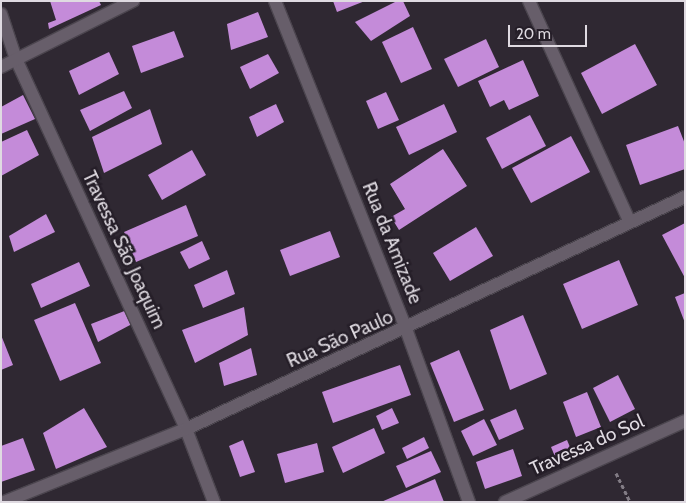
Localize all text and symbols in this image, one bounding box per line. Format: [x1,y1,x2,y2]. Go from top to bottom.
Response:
scale bar [511,15,590,47]
text: 20 m [516,25,551,43]
street label: Travessa São Joaquim [77,167,171,333]
street label: Rua da Amizade [357,179,427,307]
street label: Rua São Paulo [283,305,397,373]
street label: Travessa do Sol [526,410,648,480]

